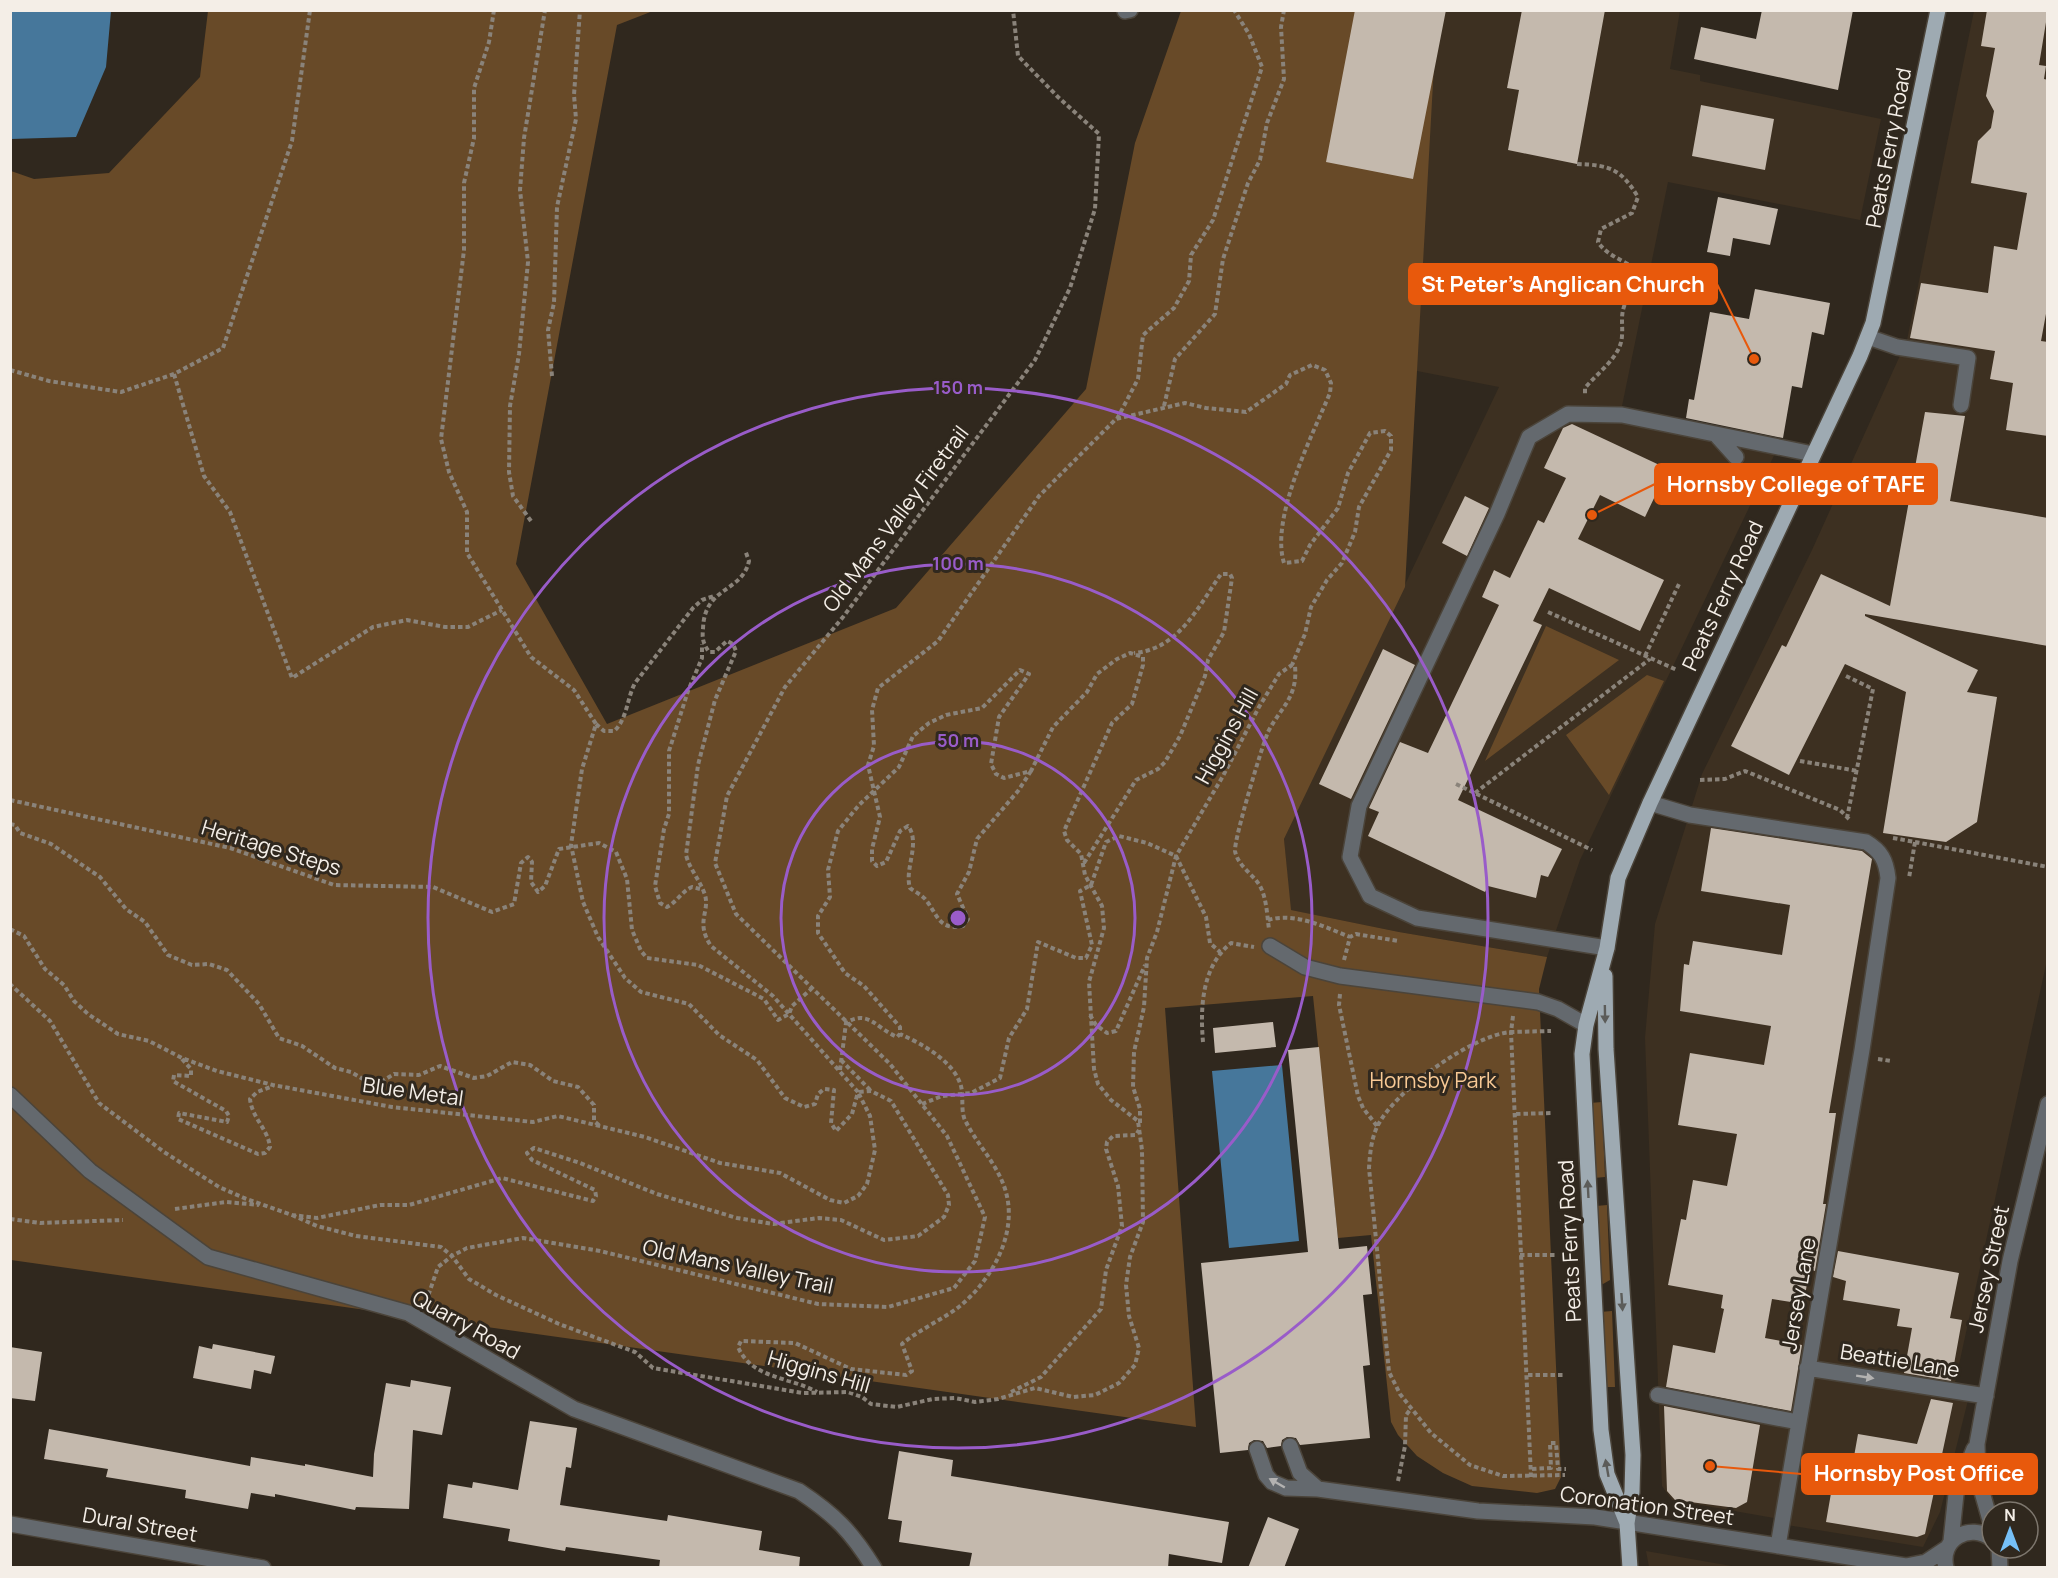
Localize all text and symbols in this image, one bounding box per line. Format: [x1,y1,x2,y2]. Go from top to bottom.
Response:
street label: Peats Ferry Road [1859,65,1917,230]
callout: St Peter's Anglican Church [1409,264,1717,304]
text: St Peter's Anglican Church [1421,269,1705,299]
text: 150 m [933,375,983,399]
street label: Old Mans Valley Firetrail [816,420,975,617]
callout: Hornsby College of TAFE [1655,464,1937,504]
text: Hornsby College of TAFE [1667,469,1925,499]
street label: Peats Ferry Road [1675,516,1769,675]
text: 100 m [932,551,984,575]
street label: Higgins Hill [1188,682,1264,789]
text: 50 m [937,728,979,752]
street label: Heritage Steps [198,813,344,882]
centre of rings [948,908,968,928]
one-way arrow [1600,1004,1610,1023]
park label: Hornsby Park [1370,1066,1497,1094]
street label: Blue Metal [361,1070,465,1112]
street label: Peats Ferry Road [1551,1159,1587,1323]
one-way arrow [1584,1180,1593,1199]
street label: Jersey Street [1961,1203,2015,1335]
street label: Old Mans Valley Trail [640,1232,836,1300]
street label: Jersey Lane [1774,1235,1822,1353]
street label: Quarry Road [407,1283,525,1365]
one-way arrow [1618,1292,1627,1311]
street label: Beattie Lane [1838,1337,1962,1383]
street label: Higgins Hill [765,1343,874,1399]
one-way arrow [1856,1373,1875,1382]
callout: Hornsby Post Office [1802,1454,2037,1494]
one-way arrow [1602,1458,1611,1477]
text: Hornsby Post Office [1814,1458,2024,1488]
one-way arrow [1268,1478,1285,1488]
street label: Coronation Street [1558,1479,1736,1531]
street label: Dural Street [81,1500,200,1548]
north arrow [1980,1500,2040,1560]
text: N [2004,1504,2016,1526]

